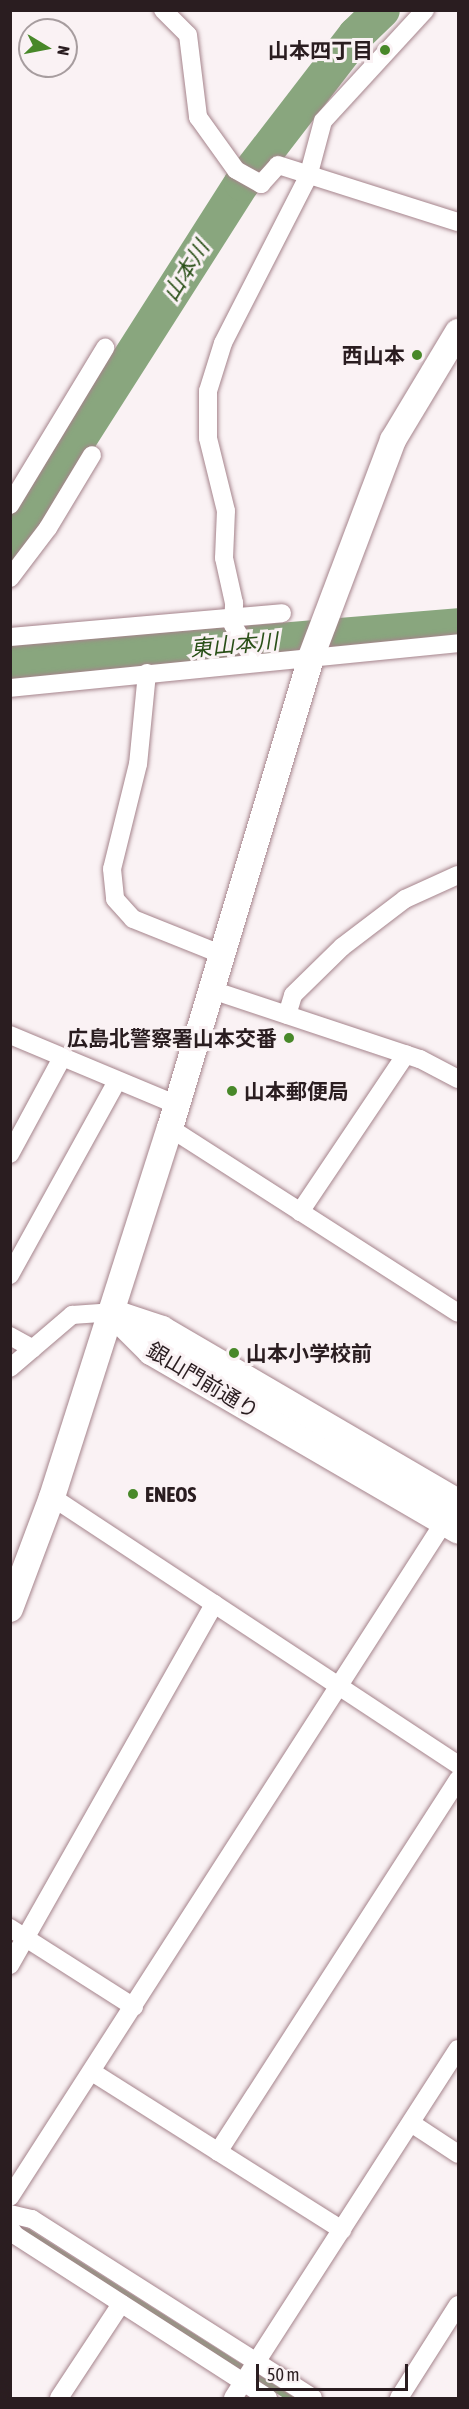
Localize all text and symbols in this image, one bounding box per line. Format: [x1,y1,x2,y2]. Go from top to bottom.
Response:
north arrow [18,18,78,78]
place label: 山本四丁目 [268,37,373,63]
marker: 山本四丁目 [378,43,392,57]
text: N [54,45,73,57]
water label: 山本川 [157,236,215,306]
place label: 西山本 [342,342,405,368]
marker: 西山本 [410,348,424,362]
water label: 東山本川 [189,628,279,662]
place label: 広島北警察署山本交番 [67,1025,277,1051]
marker: 広島北警察署山本交番 [282,1031,296,1045]
place label: 山本郵便局 [244,1078,349,1104]
marker: 山本郵便局 [225,1084,239,1098]
street label: 銀山門前通り [143,1337,263,1423]
place label: 山本小学校前 [246,1340,372,1366]
marker: 山本小学校前 [227,1346,241,1360]
place label: ENEOS [145,1481,196,1507]
marker: ENEOS [126,1487,140,1501]
scale bar [259,2352,410,2390]
text: 50 m [267,2364,299,2385]

